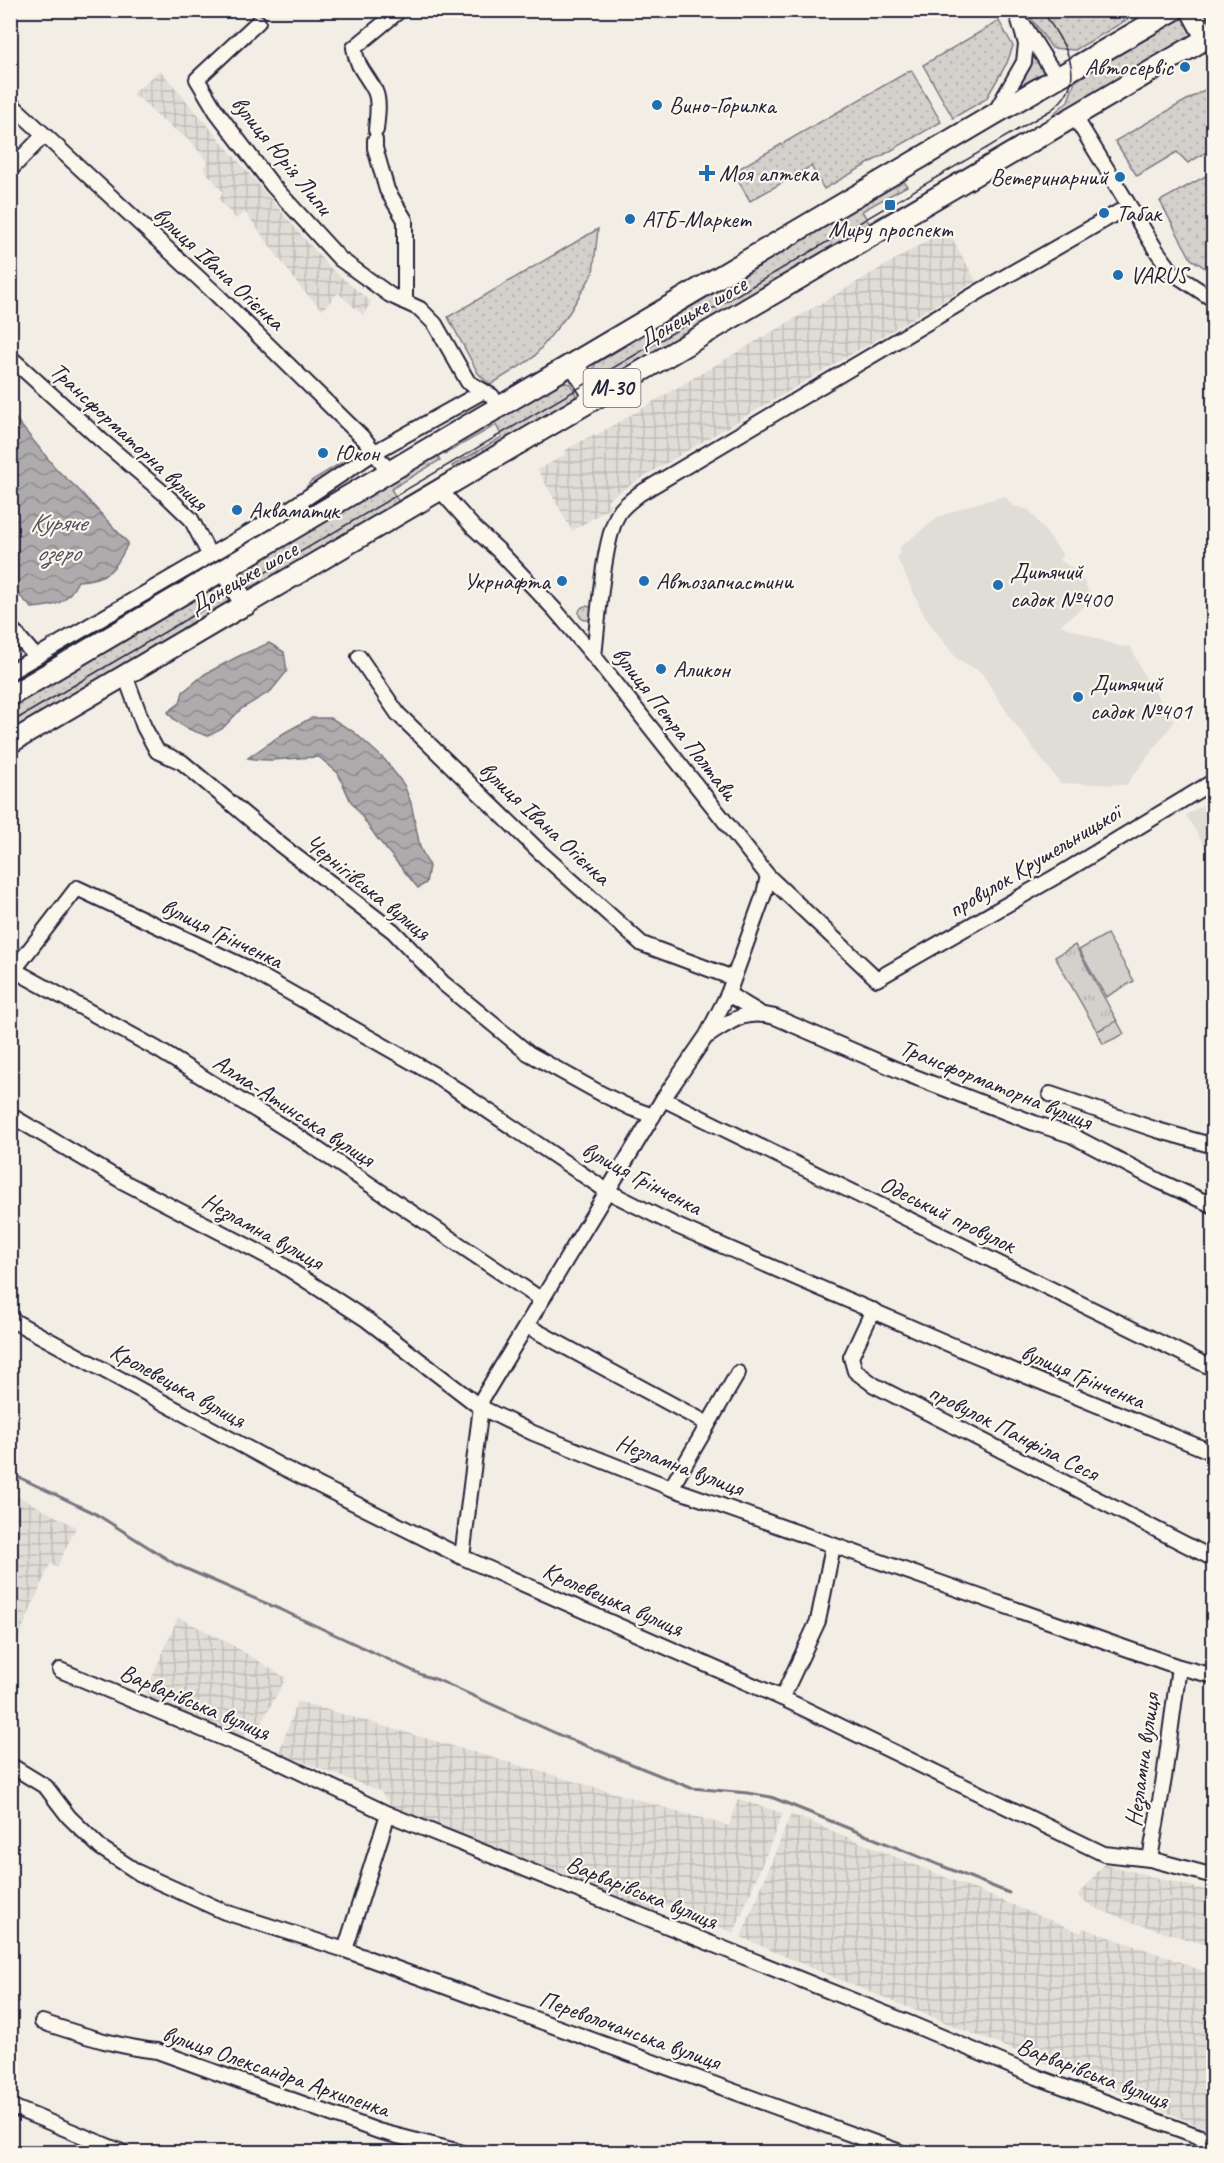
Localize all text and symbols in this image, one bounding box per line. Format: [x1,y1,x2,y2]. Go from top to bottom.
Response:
place label: Автосервіс [1085,52,1174,82]
marker: Автосервіс [1178,60,1192,74]
street label: вулиця Юрія Липи [225,89,341,223]
place label: Вино-Горилка [669,90,777,120]
marker: Вино-Горилка [650,98,664,112]
place label: Моя аптека [719,158,819,188]
place label: Ветеринарний [991,162,1110,192]
marker: Моя аптека [700,166,714,180]
marker: Ветеринарний [1113,170,1127,184]
marker: Миру проспект [883,198,897,212]
place label: Табак [1116,198,1163,228]
street label: вулиця Івана Огієнка [147,199,292,338]
place label: АТБ-Маркет [642,204,752,234]
marker: Табак [1097,206,1111,220]
marker: АТБ-Маркет [623,212,637,226]
place label: Миру проспект [828,214,954,244]
place label: VARUS [1130,260,1191,290]
street label: Донецьке шосе [632,268,754,355]
marker: VARUS [1111,268,1125,282]
street label: Трансформаторна вулиця [44,355,215,518]
road number: М-30 [584,369,640,407]
place label: Юкон [335,438,381,468]
marker: Юкон [316,446,330,460]
place label: Акваматик [249,495,341,525]
marker: Акваматик [230,503,244,517]
water label: Куряче озеро [30,506,90,569]
street label: Донецьке шосе [183,533,305,620]
place label: Дитячий садок №400 [1010,556,1114,614]
place label: Укрнафта [464,566,551,596]
place label: Автозапчастини [656,566,794,596]
marker: Укрнафта [555,574,569,588]
marker: Автозапчастини [637,574,651,588]
marker: Дитячий садок №400 [991,578,1005,592]
street label: вулиця Петра Полтави [606,640,745,807]
place label: Аликон [673,654,732,684]
marker: Аликон [654,662,668,676]
place label: Дитячий садок №401 [1090,668,1193,726]
marker: Дитячий садок №401 [1071,690,1085,704]
street label: вулиця Івана Огієнка [473,754,618,893]
street label: провулок Крушельницької [942,795,1130,924]
street label: Чернігівська вулиця [299,827,438,948]
street label: вулиця Грінченка [156,891,289,976]
street label: Трансформаторна вулиця [896,1032,1098,1137]
street label: Алма-Атинська вулиця [208,1047,381,1174]
street label: вулиця Грінченка [577,1134,708,1223]
street label: Одеський провулок [875,1168,1023,1261]
street label: Незламна вулиця [197,1185,330,1278]
street label: Кролевецька вулиця [105,1335,252,1435]
street label: вулиця Грінченка [1017,1337,1151,1416]
street label: провулок Панфіла Сеся [924,1376,1106,1489]
street label: Незламна вулиця [612,1427,750,1505]
street label: Кролевецька вулиця [538,1555,689,1644]
street label: Варварівська вулиця [115,1657,276,1748]
street label: Незламна вулиця [1118,1690,1167,1829]
street label: Варварівська вулиця [562,1848,723,1936]
street label: Переволочанська вулиця [535,1983,726,2077]
street label: вулиця Олександра Архипенка [159,2018,395,2125]
street label: Варварівська вулиця [1013,2030,1174,2116]

